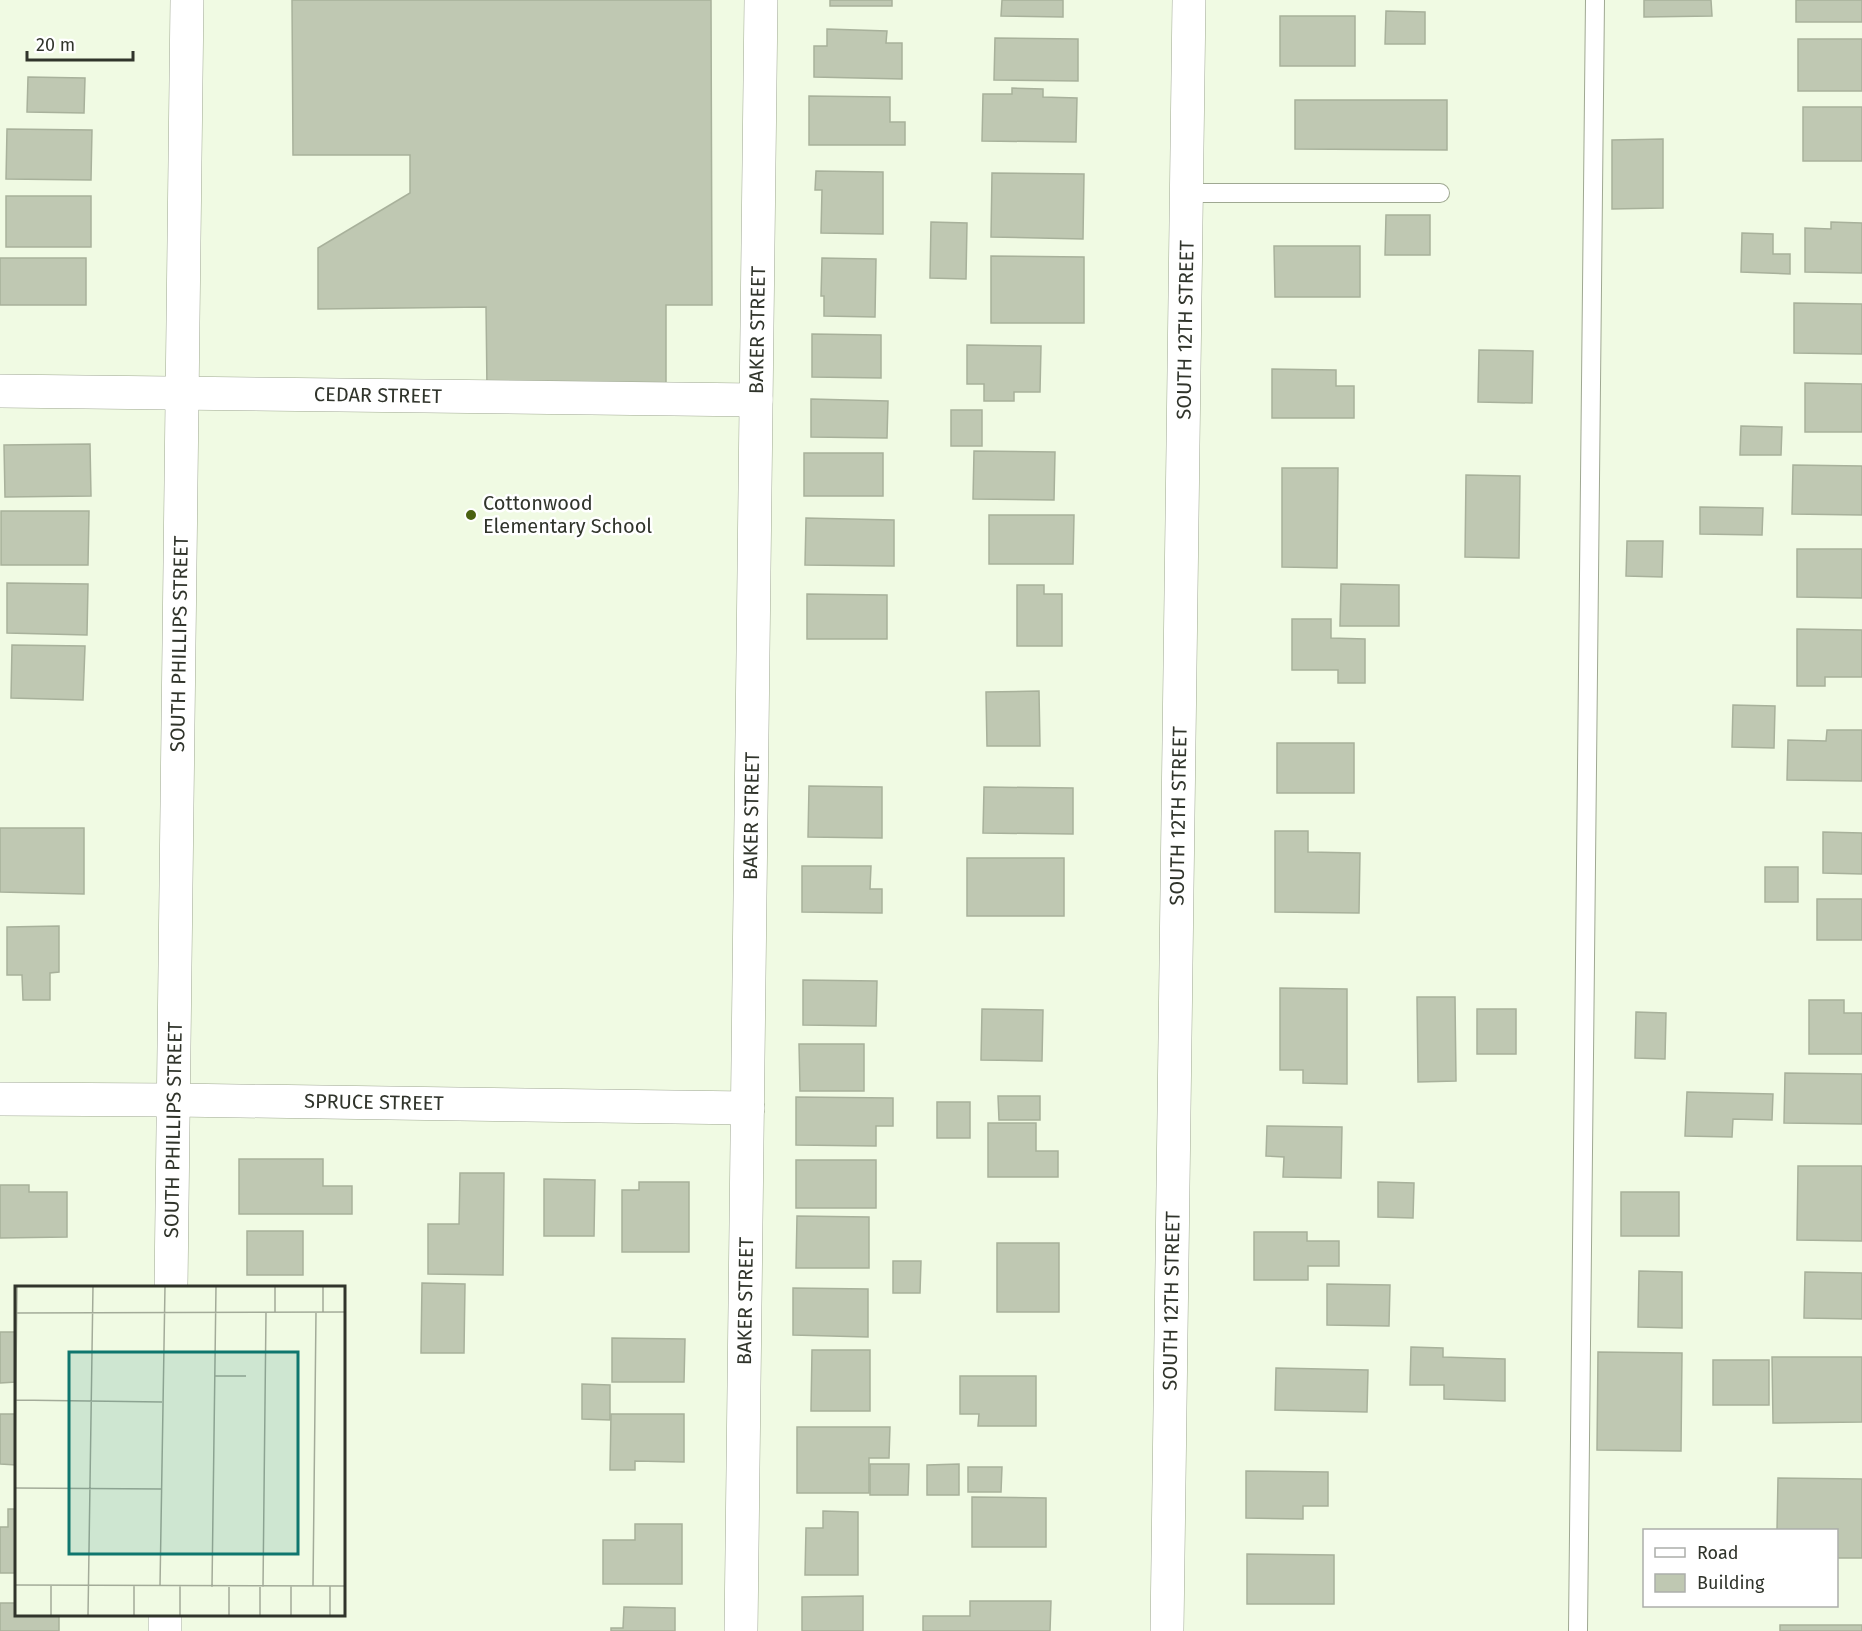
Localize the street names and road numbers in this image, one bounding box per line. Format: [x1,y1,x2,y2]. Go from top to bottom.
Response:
street label: SOUTH 12TH STREET [1171,240,1199,420]
street label: BAKER STREET [744,265,770,394]
street label: CEDAR STREET [314,382,443,408]
street label: SOUTH PHILLIPS STREET [165,535,193,752]
street label: SOUTH 12TH STREET [1164,726,1192,906]
street label: BAKER STREET [738,751,764,880]
street label: SOUTH PHILLIPS STREET [159,1021,187,1238]
street label: SPRUCE STREET [304,1089,445,1115]
street label: SOUTH 12TH STREET [1157,1211,1185,1391]
street label: BAKER STREET [732,1236,758,1365]

